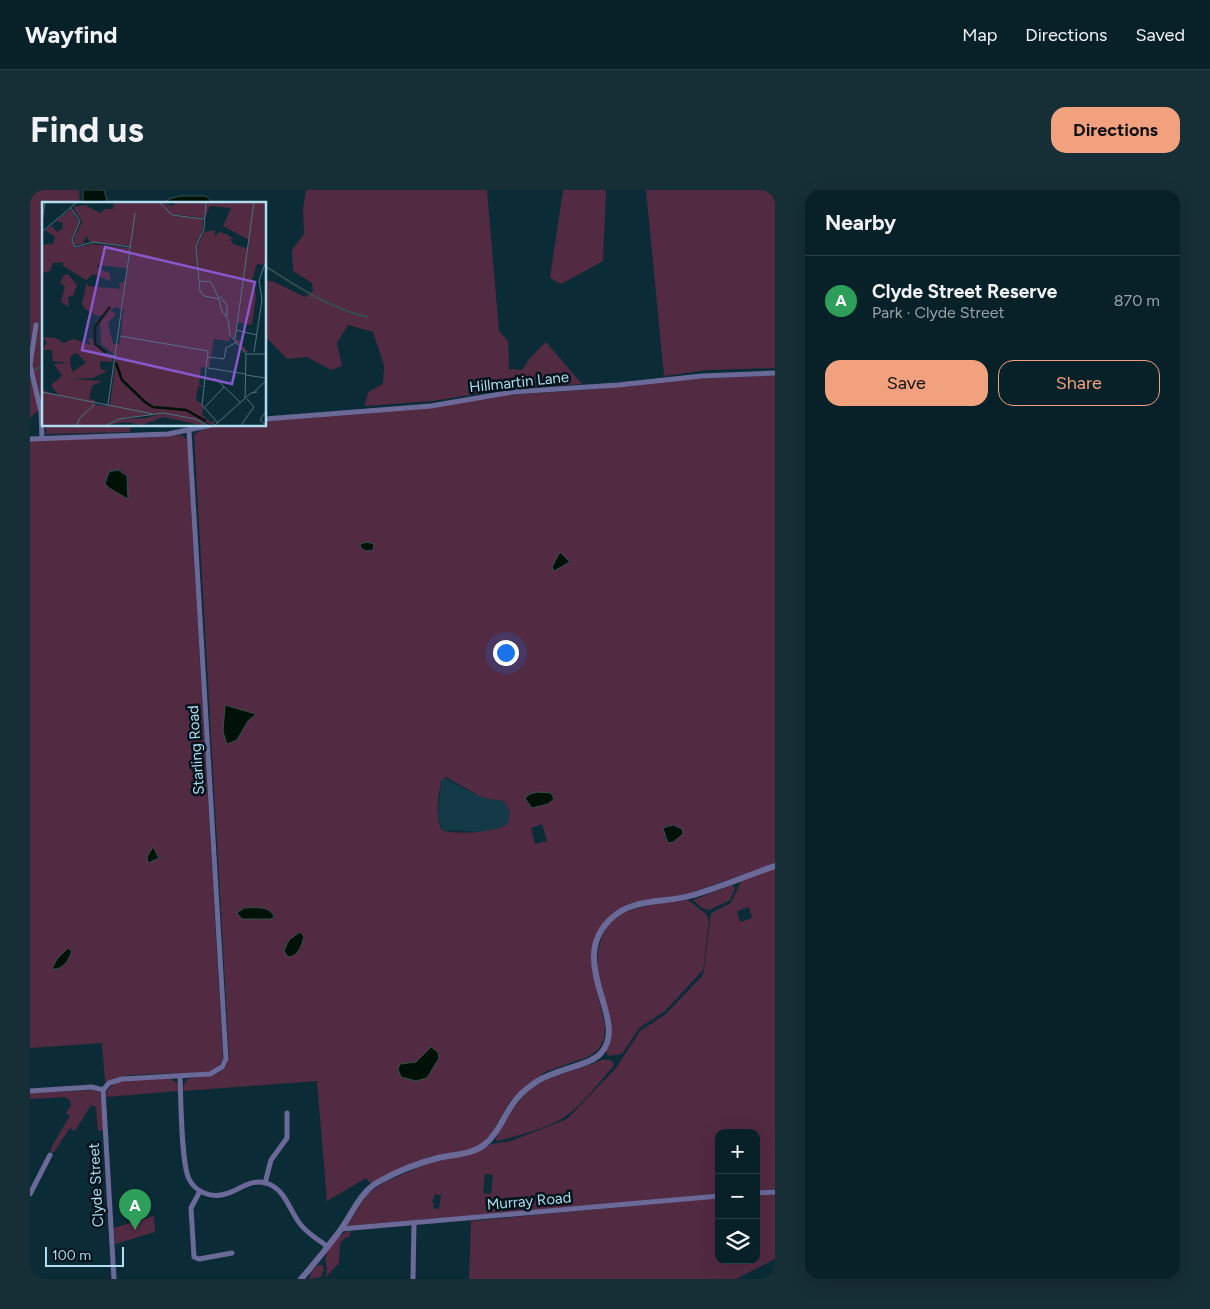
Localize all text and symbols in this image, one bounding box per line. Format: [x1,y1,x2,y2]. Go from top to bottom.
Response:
text: Wayfind [25,20,118,49]
text: Map [962,24,997,46]
text: Directions [1025,24,1107,46]
text: Saved [1135,24,1185,46]
button: Directions [1051,107,1180,153]
text: Find us [30,109,144,151]
inset map [42,202,266,426]
text: Nearby [825,210,896,235]
text: Clyde Street Reserve [872,280,1057,303]
text: A [835,291,847,310]
text: 870 m [1114,291,1160,310]
text: Park · Clyde Street [872,303,1005,322]
button: Save [825,360,988,406]
button: Share [998,360,1160,406]
street label: Hillmartin Lane [468,368,570,396]
your location [493,640,519,666]
street label: Starling Road [184,705,208,795]
map controls [715,1129,760,1264]
button: + [715,1129,760,1174]
street label: Clyde Street [85,1142,107,1228]
button: − [715,1174,760,1219]
street label: Murray Road [486,1188,572,1214]
pin: A [119,1189,151,1230]
button: layers [715,1219,760,1264]
scale bar [45,1244,124,1267]
text: 100 m [52,1247,91,1264]

